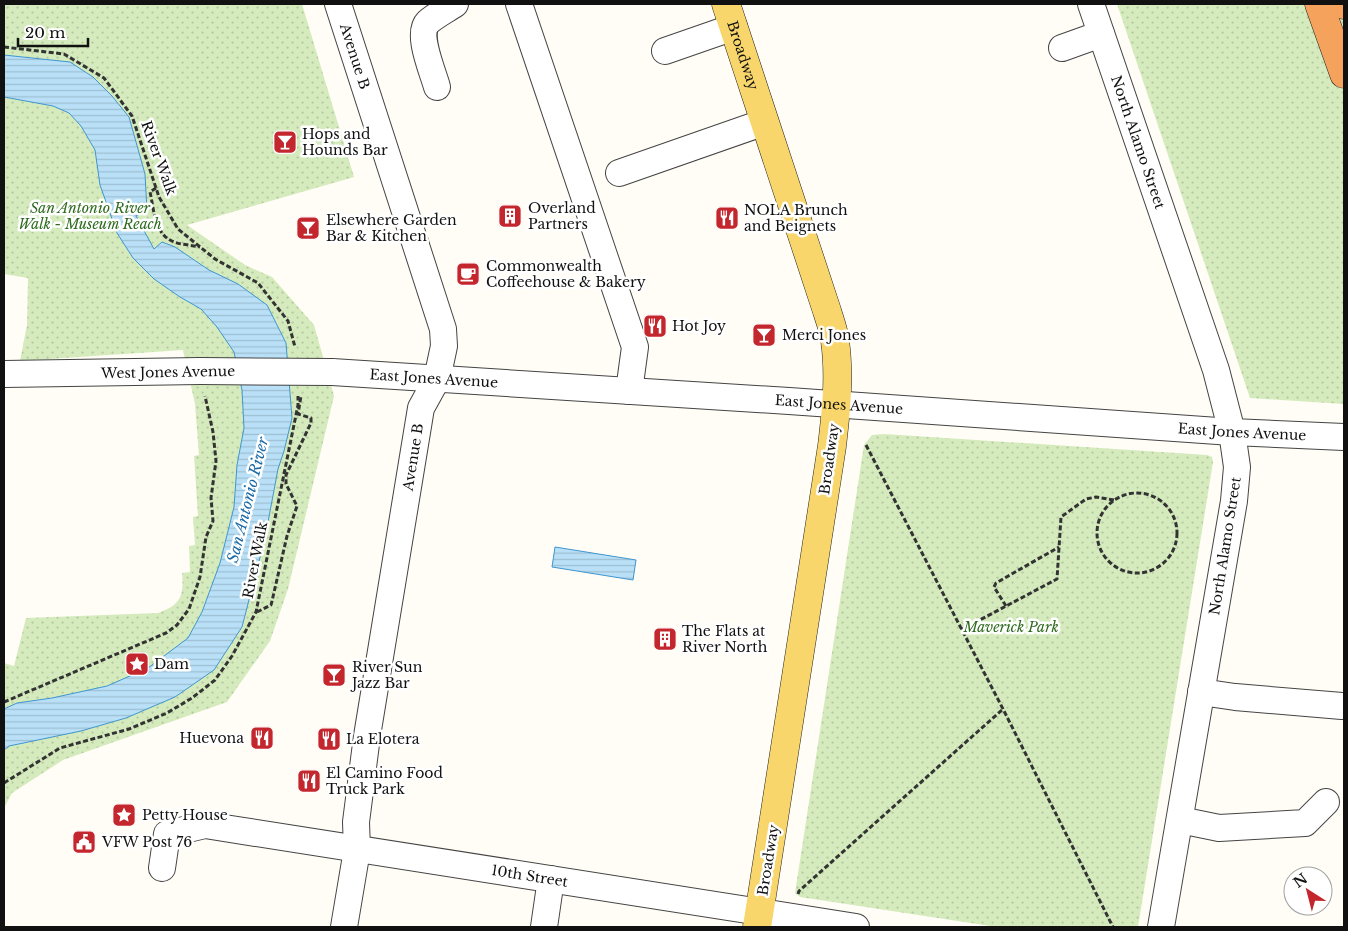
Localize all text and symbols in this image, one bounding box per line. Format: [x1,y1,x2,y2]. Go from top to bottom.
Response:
scale bar [18,15,88,47]
street label: Broadway [723,18,763,92]
street label: Avenue B [336,20,374,92]
text: 20 m [25,23,65,42]
street label: North Alamo Street [1107,73,1170,212]
street label: River Walk [137,118,181,198]
place label: Hops and Hounds Bar [302,125,388,159]
bar icon: Hops and Hounds Bar [272,129,298,155]
park label: San Antonio River Walk - Museum Reach [18,199,162,233]
place label: Overland Partners [528,199,596,233]
place label: NOLA Brunch and Beignets [744,201,848,235]
building icon: Overland Partners [497,203,523,229]
restaurant icon: NOLA Brunch and Beignets [714,205,740,231]
place label: Elsewhere Garden Bar & Kitchen [326,211,457,245]
bar icon: Elsewhere Garden Bar & Kitchen [295,215,321,241]
place label: Commonwealth Coffeehouse & Bakery [486,257,646,291]
cafe icon: Commonwealth Coffeehouse & Bakery [455,261,481,287]
restaurant icon: Hot Joy [642,313,668,339]
place label: Hot Joy [672,317,726,335]
bar icon: Merci Jones [751,322,777,348]
place label: Merci Jones [782,326,866,344]
street label: West Jones Avenue [100,362,235,382]
street label: East Jones Avenue [369,365,499,392]
street label: East Jones Avenue [774,391,904,418]
street label: East Jones Avenue [1177,419,1307,444]
street label: Avenue B [399,422,427,493]
street label: Broadway [815,422,843,496]
water label: San Antonio River [223,434,273,565]
street label: North Alamo Street [1205,475,1245,616]
street label: River Walk [239,520,271,600]
park label: Maverick Park [962,618,1059,636]
place label: The Flats at River North [682,622,768,656]
building icon: The Flats at River North [652,626,678,652]
place icon: Dam [124,651,150,677]
place label: Dam [154,655,189,673]
place label: River Sun Jazz Bar [350,658,423,692]
bar icon: River Sun Jazz Bar [321,662,347,688]
restaurant icon: Huevona [249,725,275,751]
restaurant icon: La Elotera [316,726,342,752]
place label: Huevona [179,729,244,747]
place label: La Elotera [346,730,420,748]
place label: El Camino Food Truck Park [326,764,443,798]
restaurant icon: El Camino Food Truck Park [296,768,322,794]
place icon: Petty House [111,802,137,828]
place label: Petty House [142,806,228,824]
street label: Broadway [753,823,783,897]
public building icon: VFW Post 76 [71,829,97,855]
place label: VFW Post 76 [101,833,192,851]
street label: 10th Street [490,861,570,891]
north arrow [1283,866,1333,916]
text: N [1290,869,1311,892]

